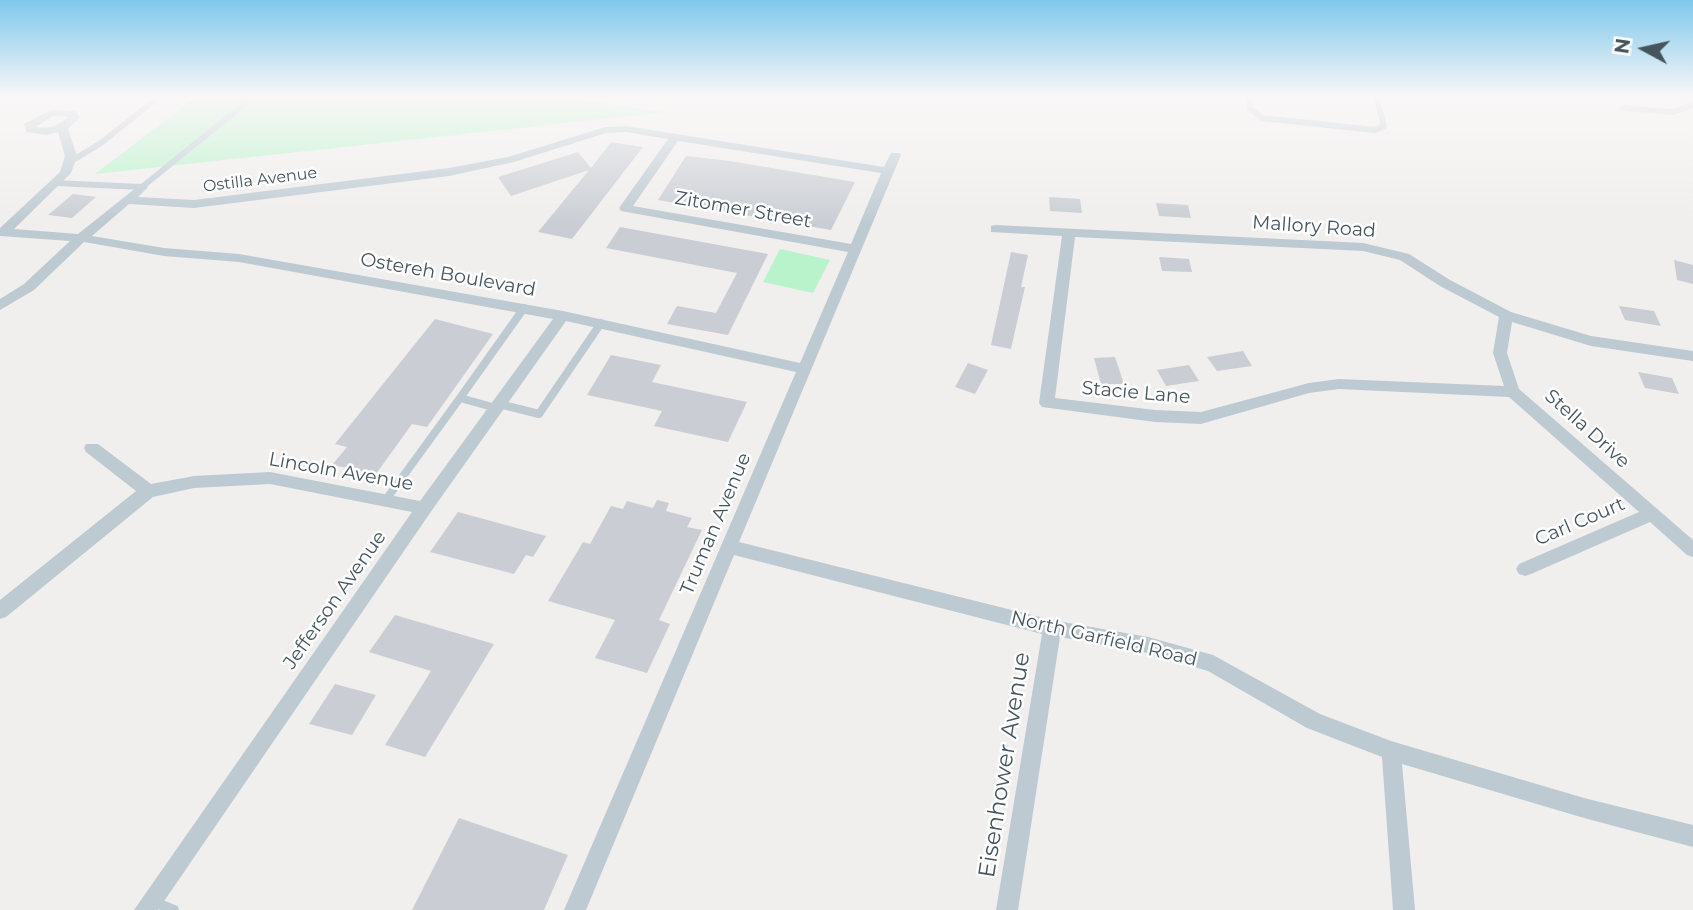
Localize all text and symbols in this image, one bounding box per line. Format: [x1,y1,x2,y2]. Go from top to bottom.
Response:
north arrow [1609,14,1679,84]
text: N [1610,37,1635,55]
street label: Ostilla Avenue [202,163,318,197]
street label: Zitomer Street [673,187,813,233]
street label: Mallory Road [1251,211,1377,243]
street label: Ostereh Boulevard [359,248,537,302]
street label: Stacie Lane [1081,377,1191,409]
street label: Stella Drive [1540,385,1634,473]
street label: Lincoln Avenue [267,448,415,496]
street label: Truman Avenue [676,450,756,598]
street label: Carl Court [1532,493,1628,551]
street label: Jefferson Avenue [279,526,391,674]
street label: North Garfield Road [1009,606,1199,672]
street label: Eisenhower Avenue [974,650,1036,880]

